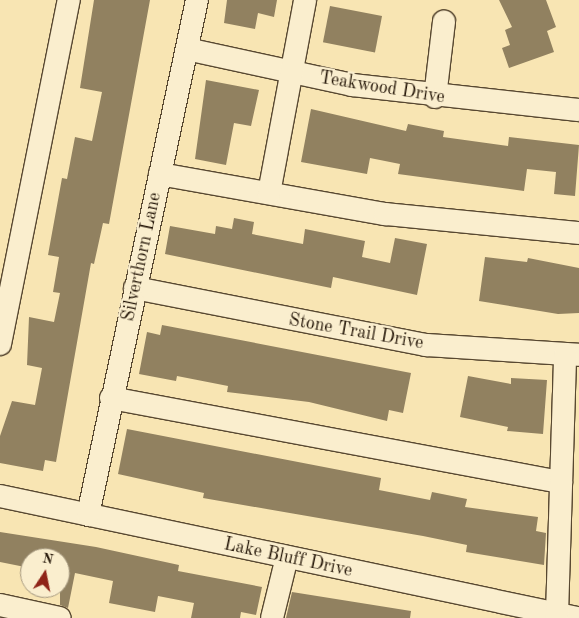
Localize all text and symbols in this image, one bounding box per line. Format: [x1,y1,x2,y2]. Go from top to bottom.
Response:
street label: Teakwood Drive [318,67,446,109]
street label: Silverthorn Lane [118,191,166,323]
street label: Stone Trail Drive [287,310,425,354]
street label: Lake Bluff Drive [222,534,354,582]
north arrow [20,548,70,598]
text: N [41,551,54,567]

